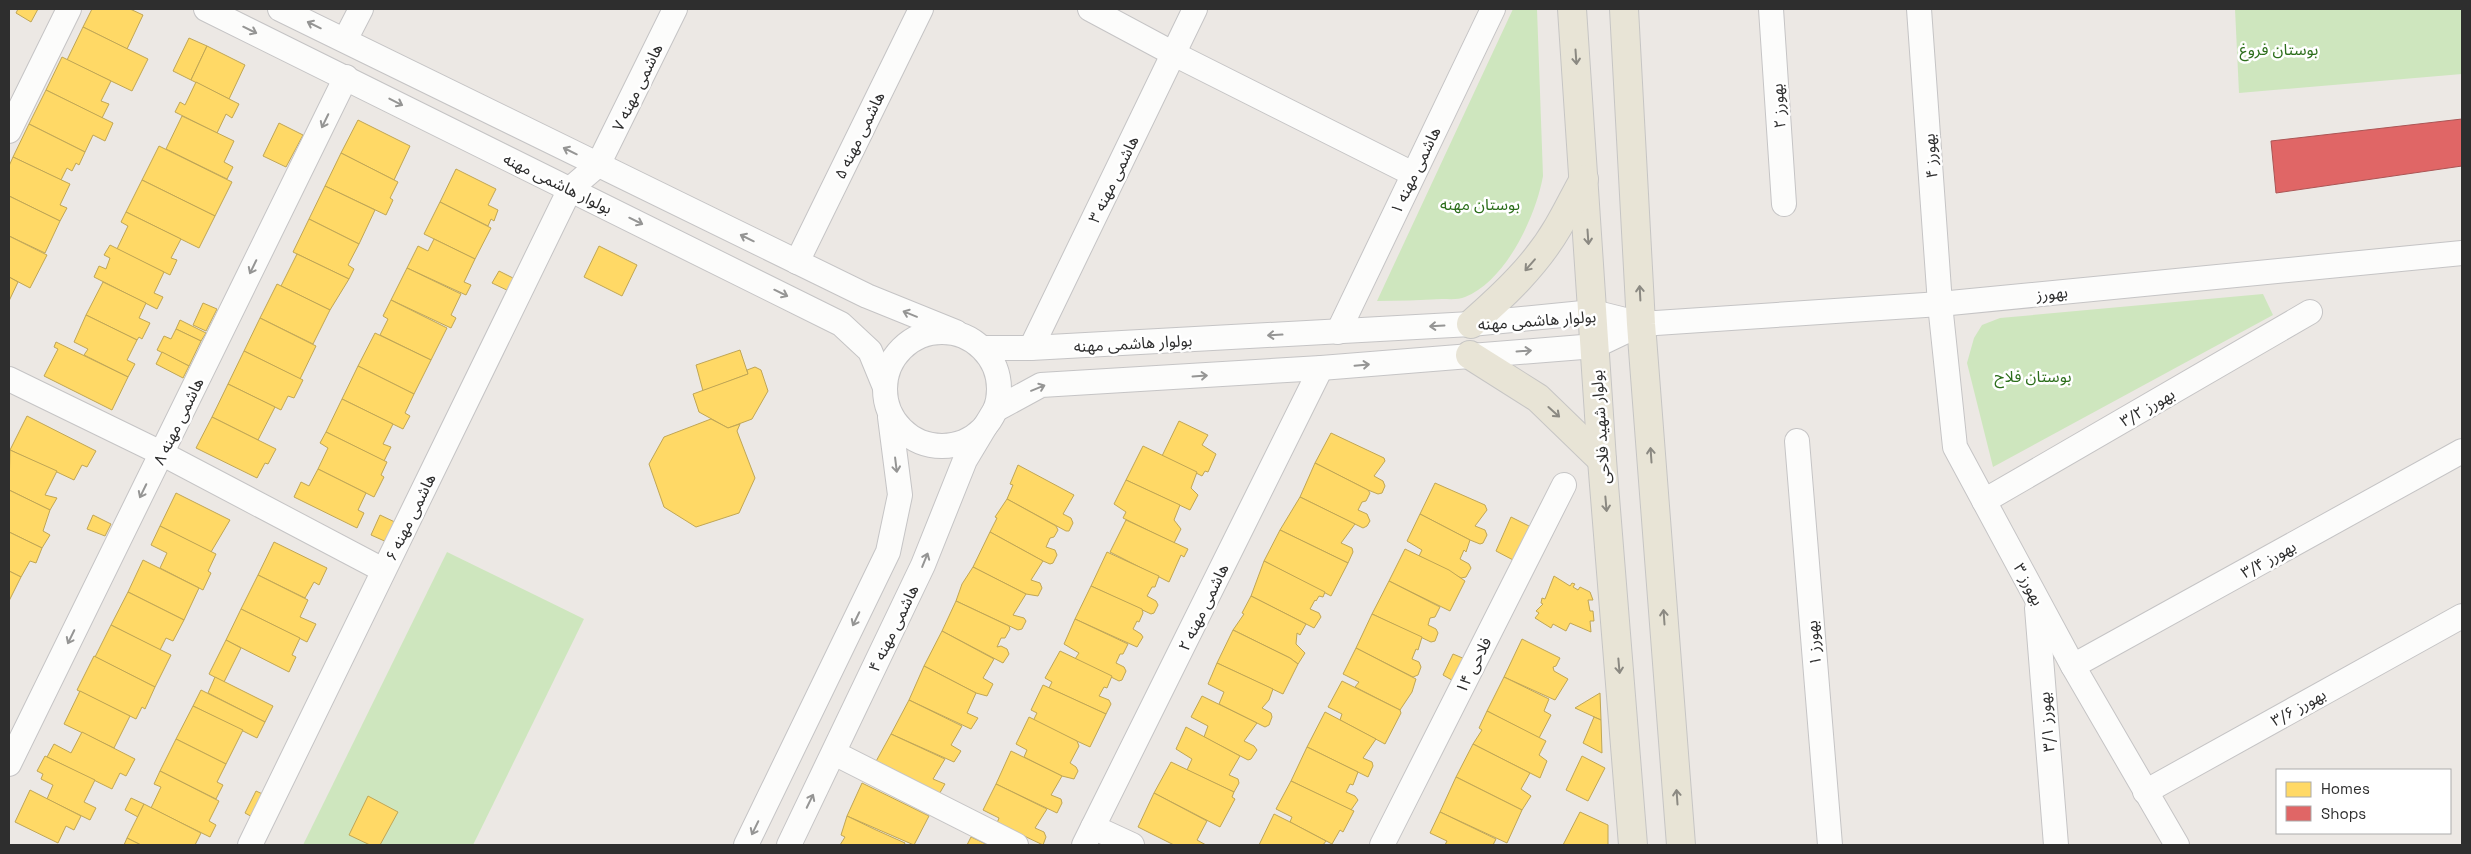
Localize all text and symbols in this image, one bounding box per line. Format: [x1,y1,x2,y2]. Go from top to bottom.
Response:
one-way arrow [307,20,322,29]
one-way arrow [242,26,257,35]
park label: بوستان فروغ [2240,39,2318,62]
street label: هاشمی مهنه ۷ [607,40,668,134]
one-way arrow [1571,49,1580,65]
street label: بهورز ۲ [1766,83,1791,129]
street label: هاشمی مهنه ۵ [829,88,890,182]
one-way arrow [388,98,403,107]
one-way arrow [320,113,329,128]
street label: هاشمی مهنه ۱ [1385,123,1446,217]
street label: هاشمی مهنه ۳ [1083,132,1144,226]
street label: بهورز ۴ [1918,133,1943,179]
one-way arrow [563,146,578,155]
street label: بولوار هاشمی مهنه [500,148,616,219]
park label: بوستان مهنه [1440,194,1520,215]
one-way arrow [628,217,643,226]
one-way arrow [1583,229,1592,245]
one-way arrow [740,233,755,243]
one-way arrow [1525,258,1536,271]
one-way arrow [248,259,258,274]
street label: بهورز [2034,281,2069,306]
one-way arrow [1635,285,1644,301]
one-way arrow [774,288,789,298]
street label: بولوار هاشمی مهنه [1477,306,1597,335]
one-way arrow [903,309,919,318]
one-way arrow [1429,322,1445,331]
street label: بولوار هاشمی مهنه [1073,330,1193,357]
one-way arrow [1267,331,1283,340]
one-way arrow [1516,347,1532,356]
one-way arrow [1354,360,1370,369]
park label: بوستان فلاح [1994,366,2072,389]
street label: بولوار شهید فلاحی [1586,369,1615,485]
one-way arrow [1192,371,1208,380]
street label: هاشمی مهنه ۸ [148,374,209,468]
one-way arrow [1031,383,1046,392]
street label: بهورز ۳/۲ [2116,383,2179,432]
one-way arrow [1547,406,1560,418]
one-way arrow [1647,447,1656,463]
one-way arrow [891,457,901,473]
street label: هاشمی مهنه ۶ [380,470,441,564]
one-way arrow [138,483,147,498]
one-way arrow [1601,496,1611,512]
street label: بهورز ۳/۴ [2237,536,2300,583]
one-way arrow [921,553,931,568]
street label: بهورز ۳ [2009,559,2048,609]
street label: هاشمی مهنه ۲ [1173,560,1234,654]
street label: هاشمی مهنه ۴ [863,581,924,675]
one-way arrow [1659,609,1668,625]
one-way arrow [851,611,860,626]
street label: بهورز ۱ [1801,620,1826,666]
one-way arrow [66,629,75,644]
street label: فلاحی ۱۴ [1450,634,1497,697]
one-way arrow [1614,658,1624,674]
street label: بهورز ۳/۶ [2267,684,2330,731]
street label: بهورز ۳/۱ [2033,691,2060,753]
legend [2276,769,2451,834]
text: Homes [2321,779,2370,798]
one-way arrow [1673,789,1682,805]
one-way arrow [806,794,816,809]
text: Shops [2321,804,2366,823]
one-way arrow [750,820,759,835]

